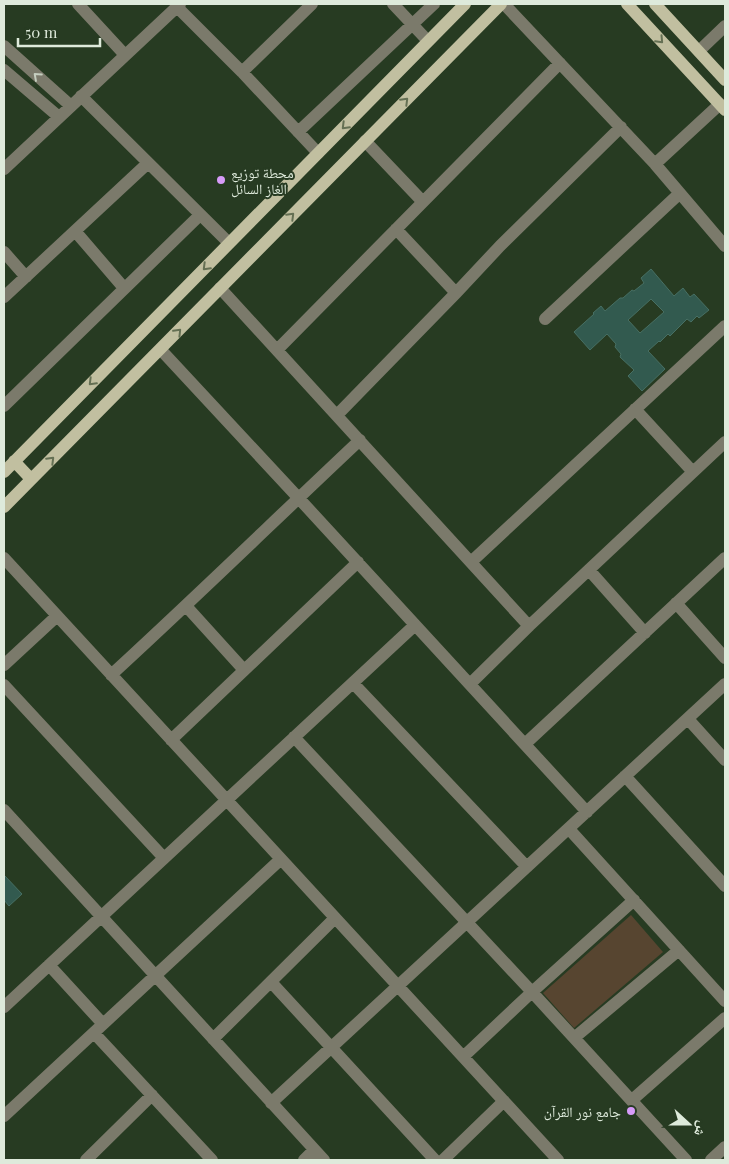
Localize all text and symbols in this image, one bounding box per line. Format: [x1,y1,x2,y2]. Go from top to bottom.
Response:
scale bar [18,15,100,47]
text: 50 m [25,22,58,42]
one-way arrow [654,34,663,43]
one-way arrow [34,73,43,82]
one-way arrow [399,97,408,106]
one-way arrow [341,120,350,129]
place label: محطة توزيع الغاز السائل [231,163,294,198]
marker: محطة توزيع الغاز السائل [215,174,227,186]
one-way arrow [285,213,294,222]
one-way arrow [203,261,212,270]
one-way arrow [172,329,181,338]
one-way arrow [89,376,98,385]
one-way arrow [45,457,54,466]
north arrow [664,1099,714,1149]
place label: جامع نور القرآن [544,1102,621,1122]
marker: جامع نور القرآن [625,1105,637,1117]
text: ش [690,1118,713,1139]

